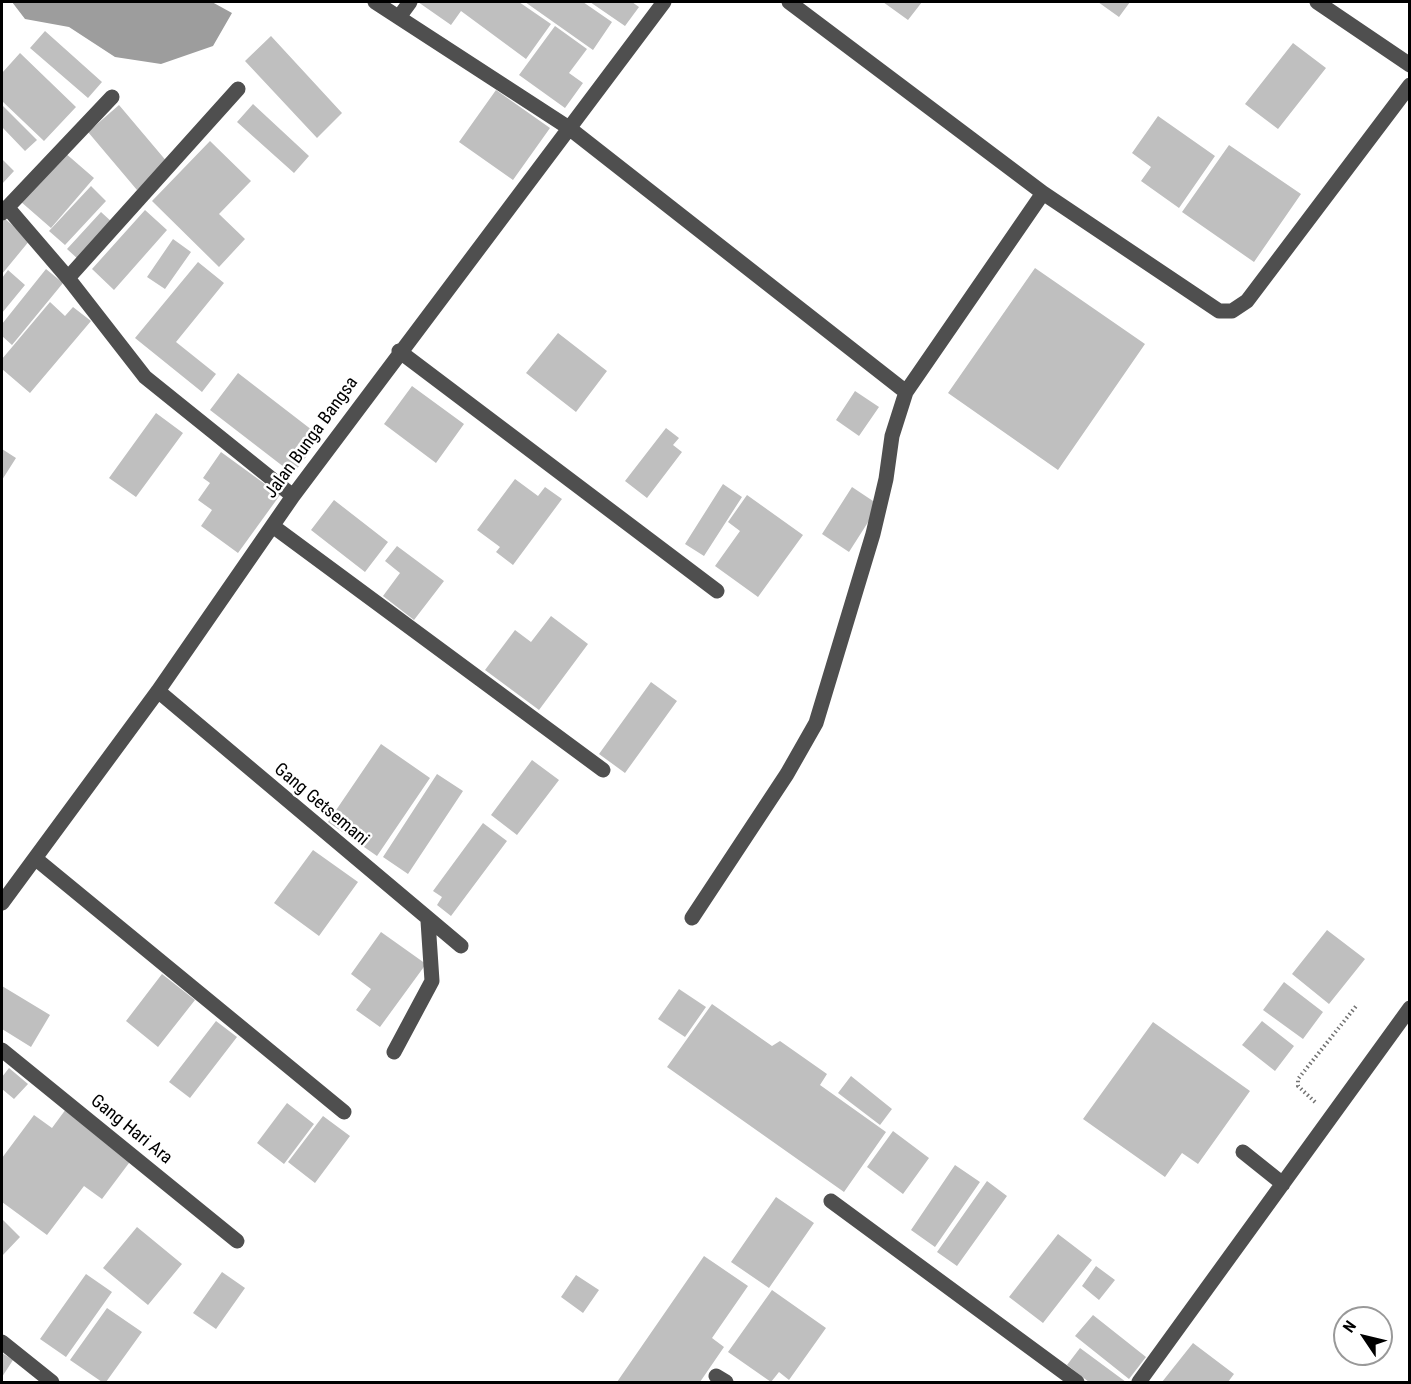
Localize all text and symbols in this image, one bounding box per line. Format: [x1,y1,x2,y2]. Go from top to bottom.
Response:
street label: Jalan Bunga Bangsa [261,373,363,503]
street label: Gang Getsemani [269,759,373,851]
street label: Gang Hari Ara [86,1091,176,1169]
north arrow [1333,1306,1393,1366]
text: N [1339,1317,1360,1336]

